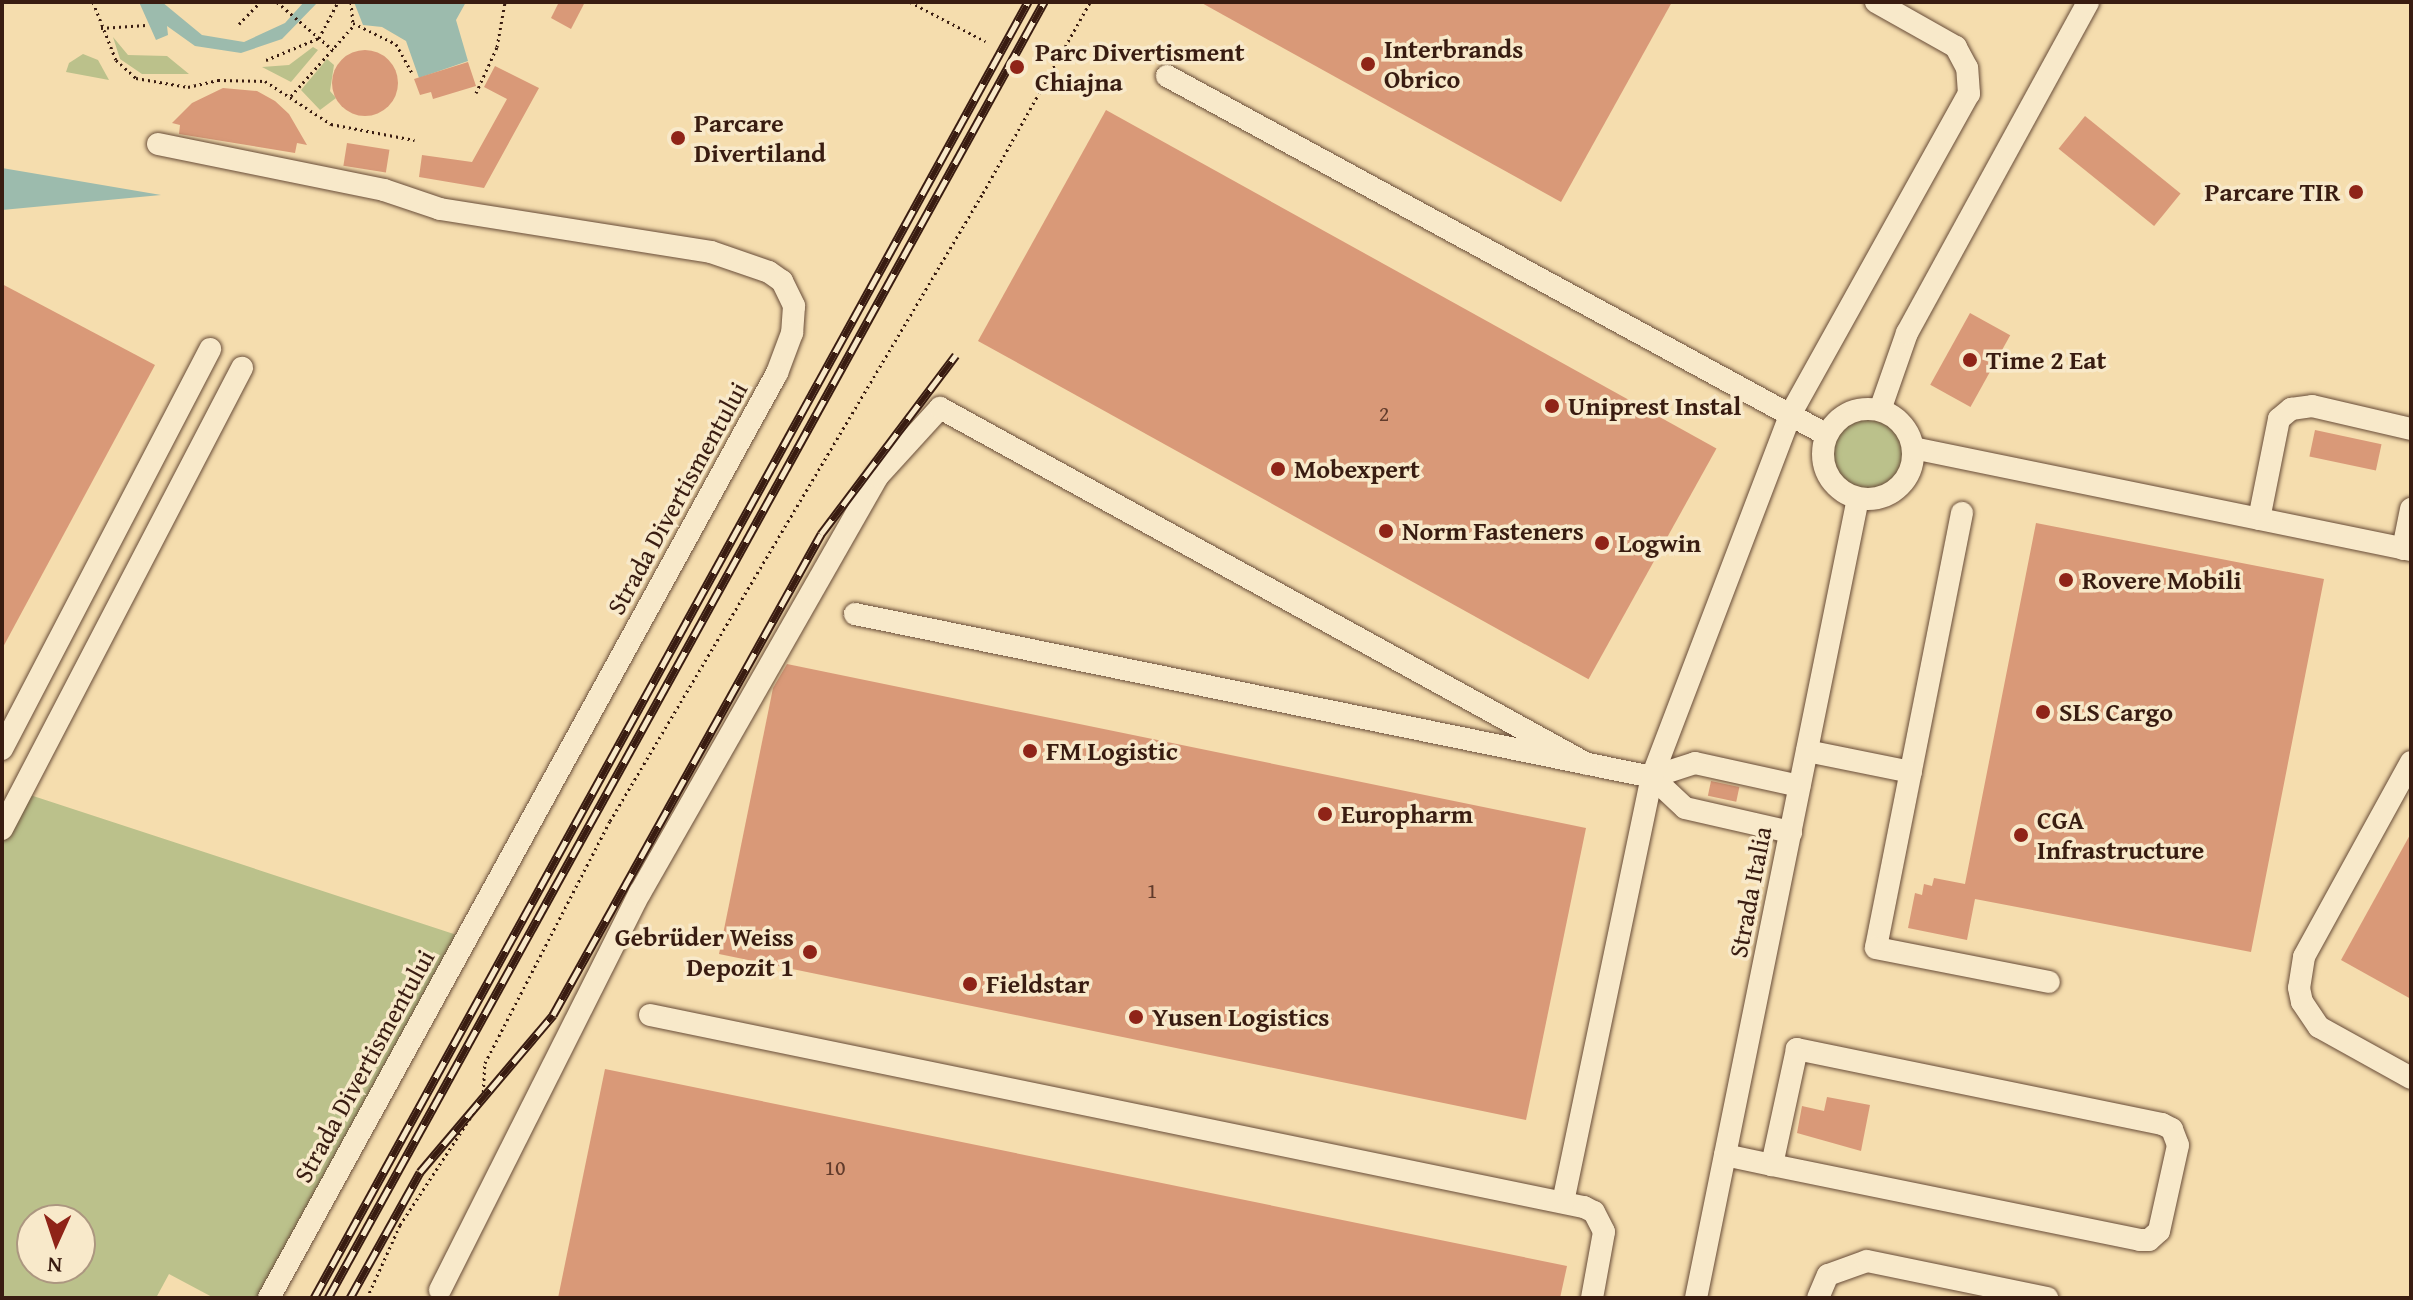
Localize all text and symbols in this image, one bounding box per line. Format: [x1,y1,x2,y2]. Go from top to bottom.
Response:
place label: Interbrands Obrico [1384,33,1523,94]
place label: Parc Divertisment Chiajna [1035,36,1244,98]
marker: Interbrands Obrico [1359,55,1377,73]
marker: Parc Divertisment Chiajna [1006,56,1028,78]
place label: Parcare Divertiland [694,107,826,168]
marker: Parcare Divertiland [669,129,687,147]
place label: Parcare TIR [2204,176,2340,208]
marker: Parcare TIR [2347,183,2365,201]
place label: Time 2 Eat [1986,344,2106,376]
marker: Time 2 Eat [1961,351,1979,369]
street label: Strada Divertismentului [600,376,754,620]
place label: Uniprest Instal [1568,390,1741,422]
marker: Uniprest Instal [1543,397,1561,415]
house number: 2 [1379,401,1389,427]
place label: Mobexpert [1294,453,1420,485]
marker: Mobexpert [1269,460,1287,478]
place label: Norm Fasteners [1402,515,1584,547]
marker: Norm Fasteners [1377,522,1395,540]
place label: Logwin [1618,527,1701,559]
marker: Logwin [1593,534,1611,552]
place label: Rovere Mobili [2082,564,2242,596]
marker: Rovere Mobili [2057,571,2075,589]
place label: SLS Cargo [2059,696,2173,728]
marker: SLS Cargo [2034,703,2052,721]
place label: FM Logistic [1046,735,1178,767]
marker: FM Logistic [1021,742,1039,760]
place label: Europharm [1341,798,1473,830]
place label: CGA Infrastructure [2037,804,2204,866]
marker: Europharm [1316,805,1334,823]
street label: Strada Italia [1722,824,1778,960]
marker: CGA Infrastructure [2012,826,2030,844]
house number: 1 [1147,878,1157,904]
place label: Gebrüder Weiss Depozit 1 [615,921,794,982]
marker: Gebrüder Weiss Depozit 1 [801,943,819,961]
street label: Strada Divertismentului [287,944,441,1188]
place label: Fieldstar [986,968,1090,1000]
marker: Fieldstar [961,975,979,993]
place label: Yusen Logistics [1152,1001,1329,1033]
marker: Yusen Logistics [1127,1008,1145,1026]
house number: 10 [824,1155,846,1181]
north arrow [16,1204,96,1284]
text: N [47,1250,63,1282]

